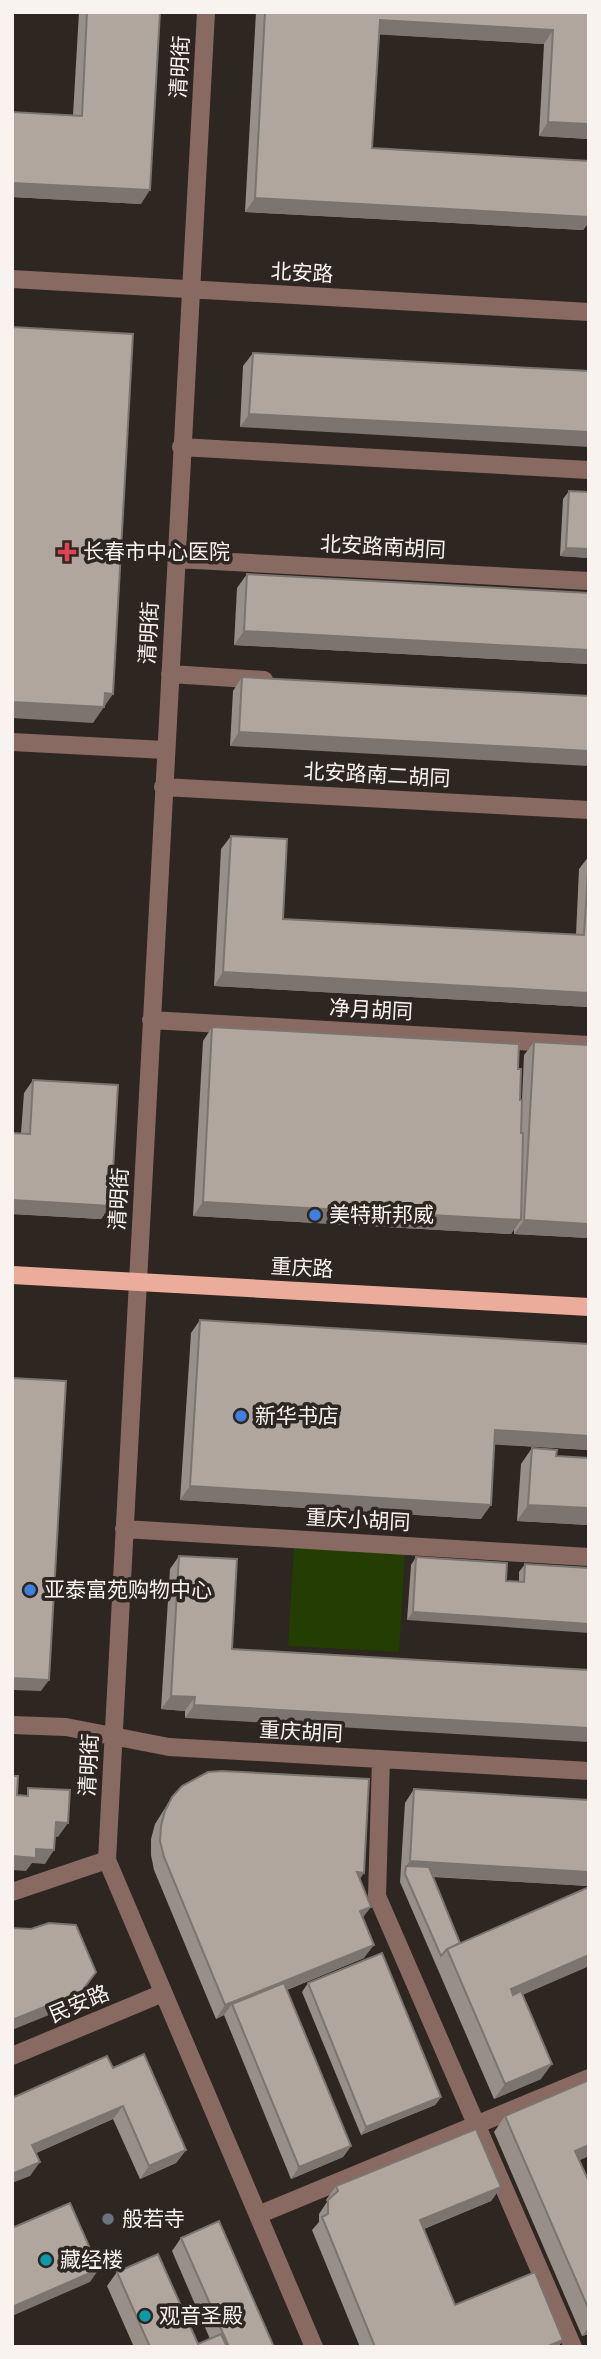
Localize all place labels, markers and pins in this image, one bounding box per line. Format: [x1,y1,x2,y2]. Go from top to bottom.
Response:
place label: 长春市中心医院 [83,539,230,565]
marker: 长春市中心医院 [57,542,77,562]
place label: 美特斯邦威 [329,1202,434,1228]
marker: 美特斯邦威 [307,1207,323,1223]
place label: 新华书店 [255,1403,339,1429]
marker: 新华书店 [233,1408,249,1424]
place label: 亚泰富苑购物中心 [44,1577,212,1603]
marker: 亚泰富苑购物中心 [22,1582,38,1598]
place label: 般若寺 [122,2206,185,2232]
marker: 般若寺 [100,2211,116,2227]
place label: 藏经楼 [60,2247,123,2273]
marker: 藏经楼 [38,2252,54,2268]
place label: 观音圣殿 [159,2303,243,2329]
marker: 观音圣殿 [137,2308,153,2324]

